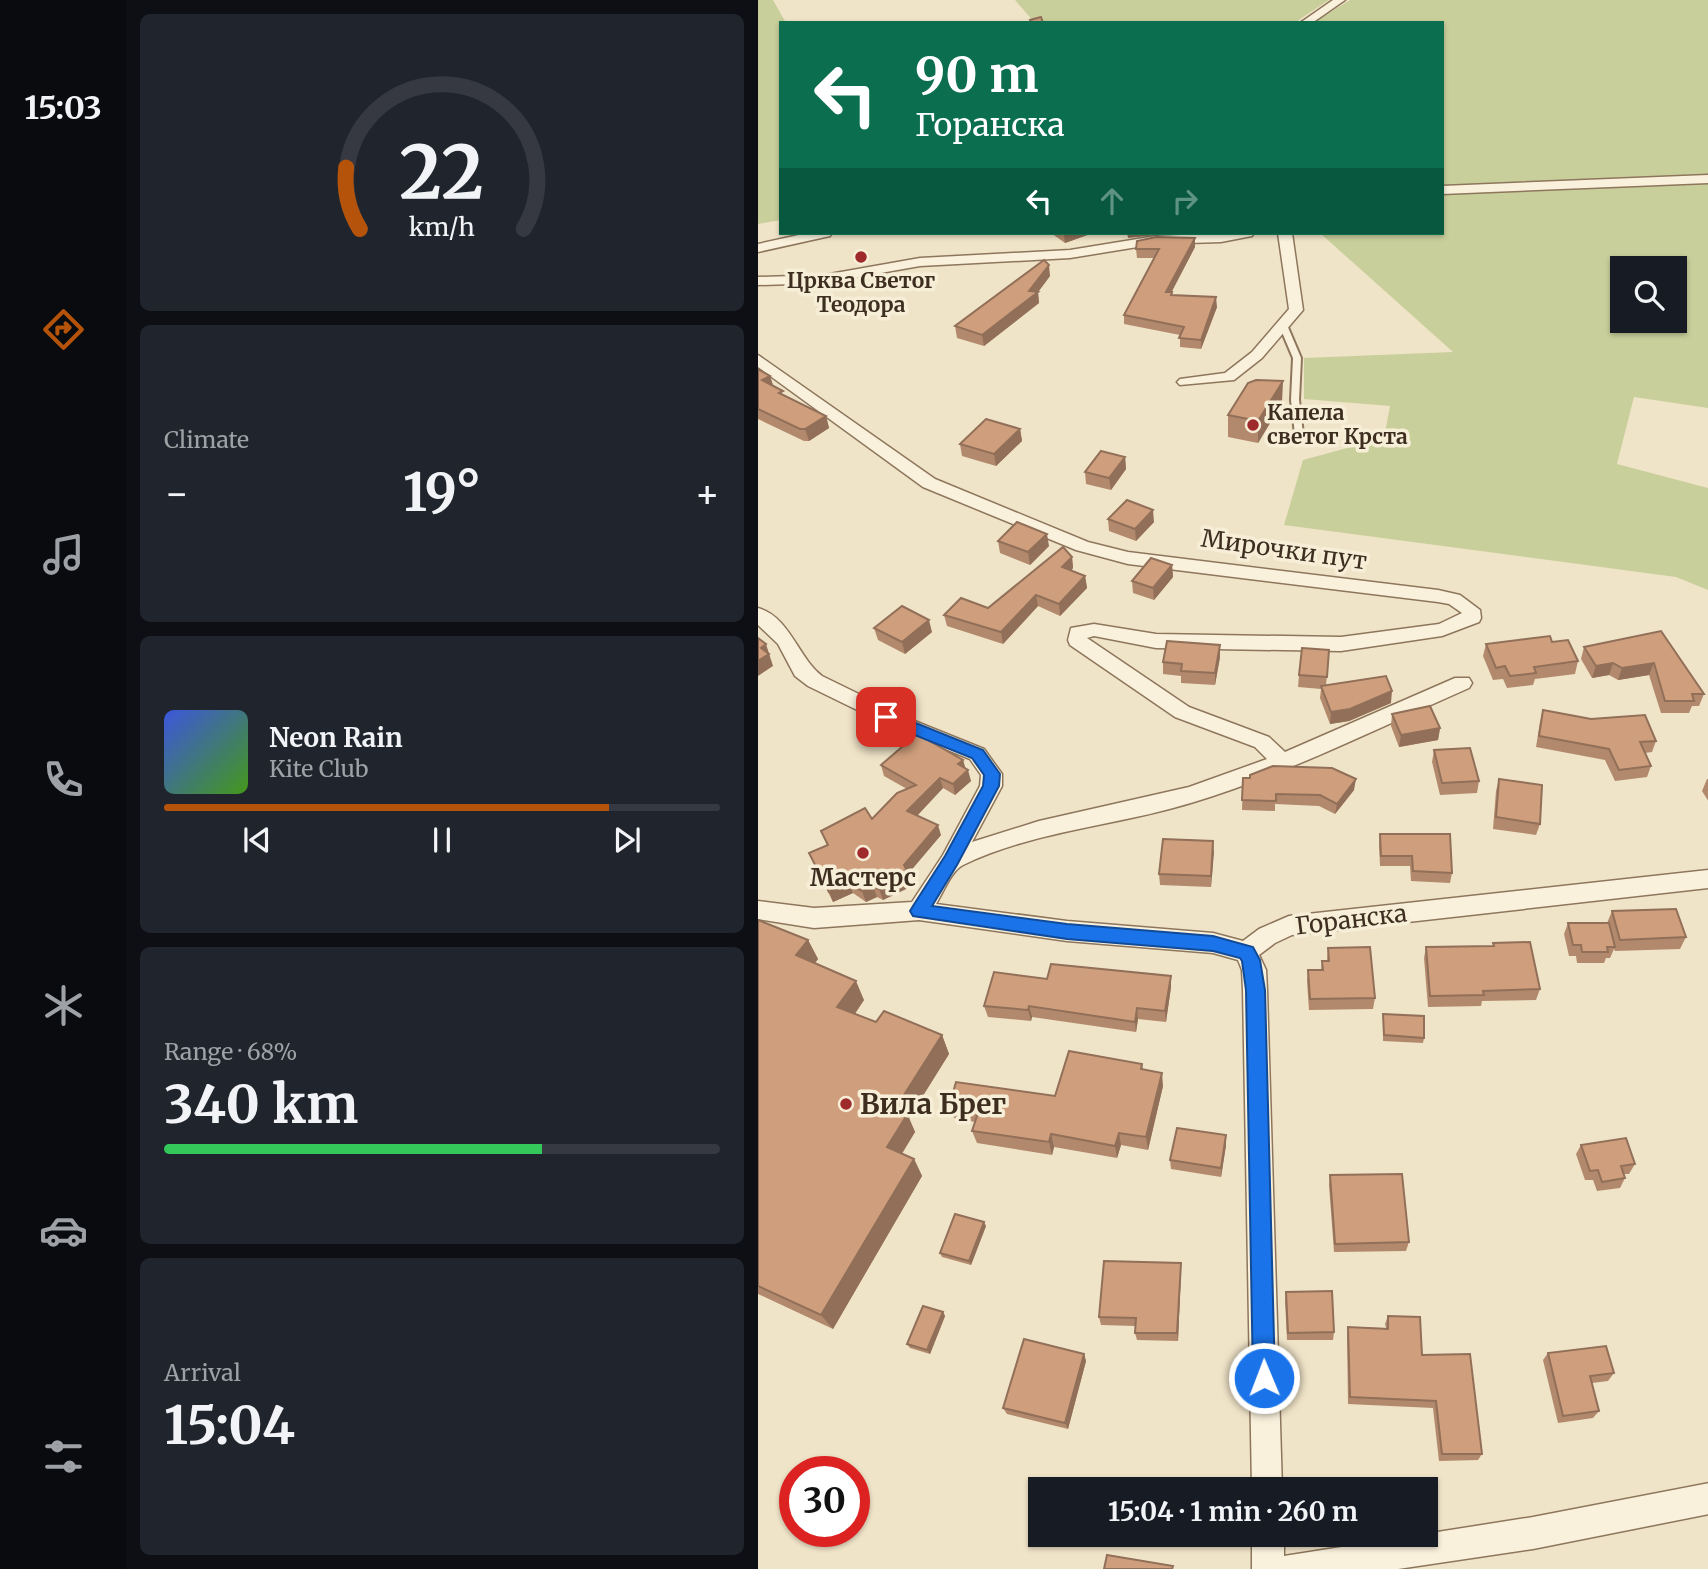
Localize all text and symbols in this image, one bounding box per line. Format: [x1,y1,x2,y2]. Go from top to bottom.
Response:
text: 90 m [915,44,1039,105]
icon: left [800,49,891,140]
text: 15:03 [24,88,102,128]
text: Горанска [915,105,1065,145]
text: 22 [400,127,484,219]
icon: left [1020,182,1058,220]
icon: ahead [1093,182,1131,220]
icon: right [1166,182,1204,220]
text: km/h [409,210,475,242]
marker: Црква Светог Теодора [853,249,869,265]
map controls [1610,256,1687,333]
button: search [1610,256,1687,333]
place label: Црква Светог Теодора [787,267,935,318]
icon: directions [39,305,88,354]
place label: Капела светог Крста [1267,399,1408,450]
marker: Капела светог Крста [1245,417,1261,433]
text: Climate [164,425,249,454]
text: 19° [403,460,481,525]
text: − [164,470,189,517]
text: + [695,470,720,517]
street label: Мирочки пут [1199,523,1369,576]
icon: music [39,530,88,579]
pin [856,687,916,747]
icon: arrive [867,698,905,736]
text: Neon Rain [269,721,403,754]
text: Kite Club [269,754,368,783]
icon: phone [39,755,88,804]
icon: previous [238,821,276,859]
icon: pause [423,821,461,859]
icon: next [608,821,646,859]
marker: Мастерс [855,845,871,861]
place label: Мастерс [810,862,916,893]
street label: Горанска [1293,897,1409,942]
icon: climate [39,981,88,1030]
text: Range · 68% [164,1037,297,1066]
text: 340 km [164,1072,358,1137]
place label: Вила Брег [860,1086,1006,1122]
marker: Вила Брег [838,1096,854,1112]
icon: car [39,1206,88,1255]
position arrow [1227,1341,1301,1415]
text: Arrival [164,1358,241,1387]
text: 15:04 [164,1393,295,1458]
icon: filters [39,1432,88,1481]
speed limit sign: 30 [779,1456,870,1547]
text: 15:04 · 1 min · 260 m [1108,1495,1358,1528]

